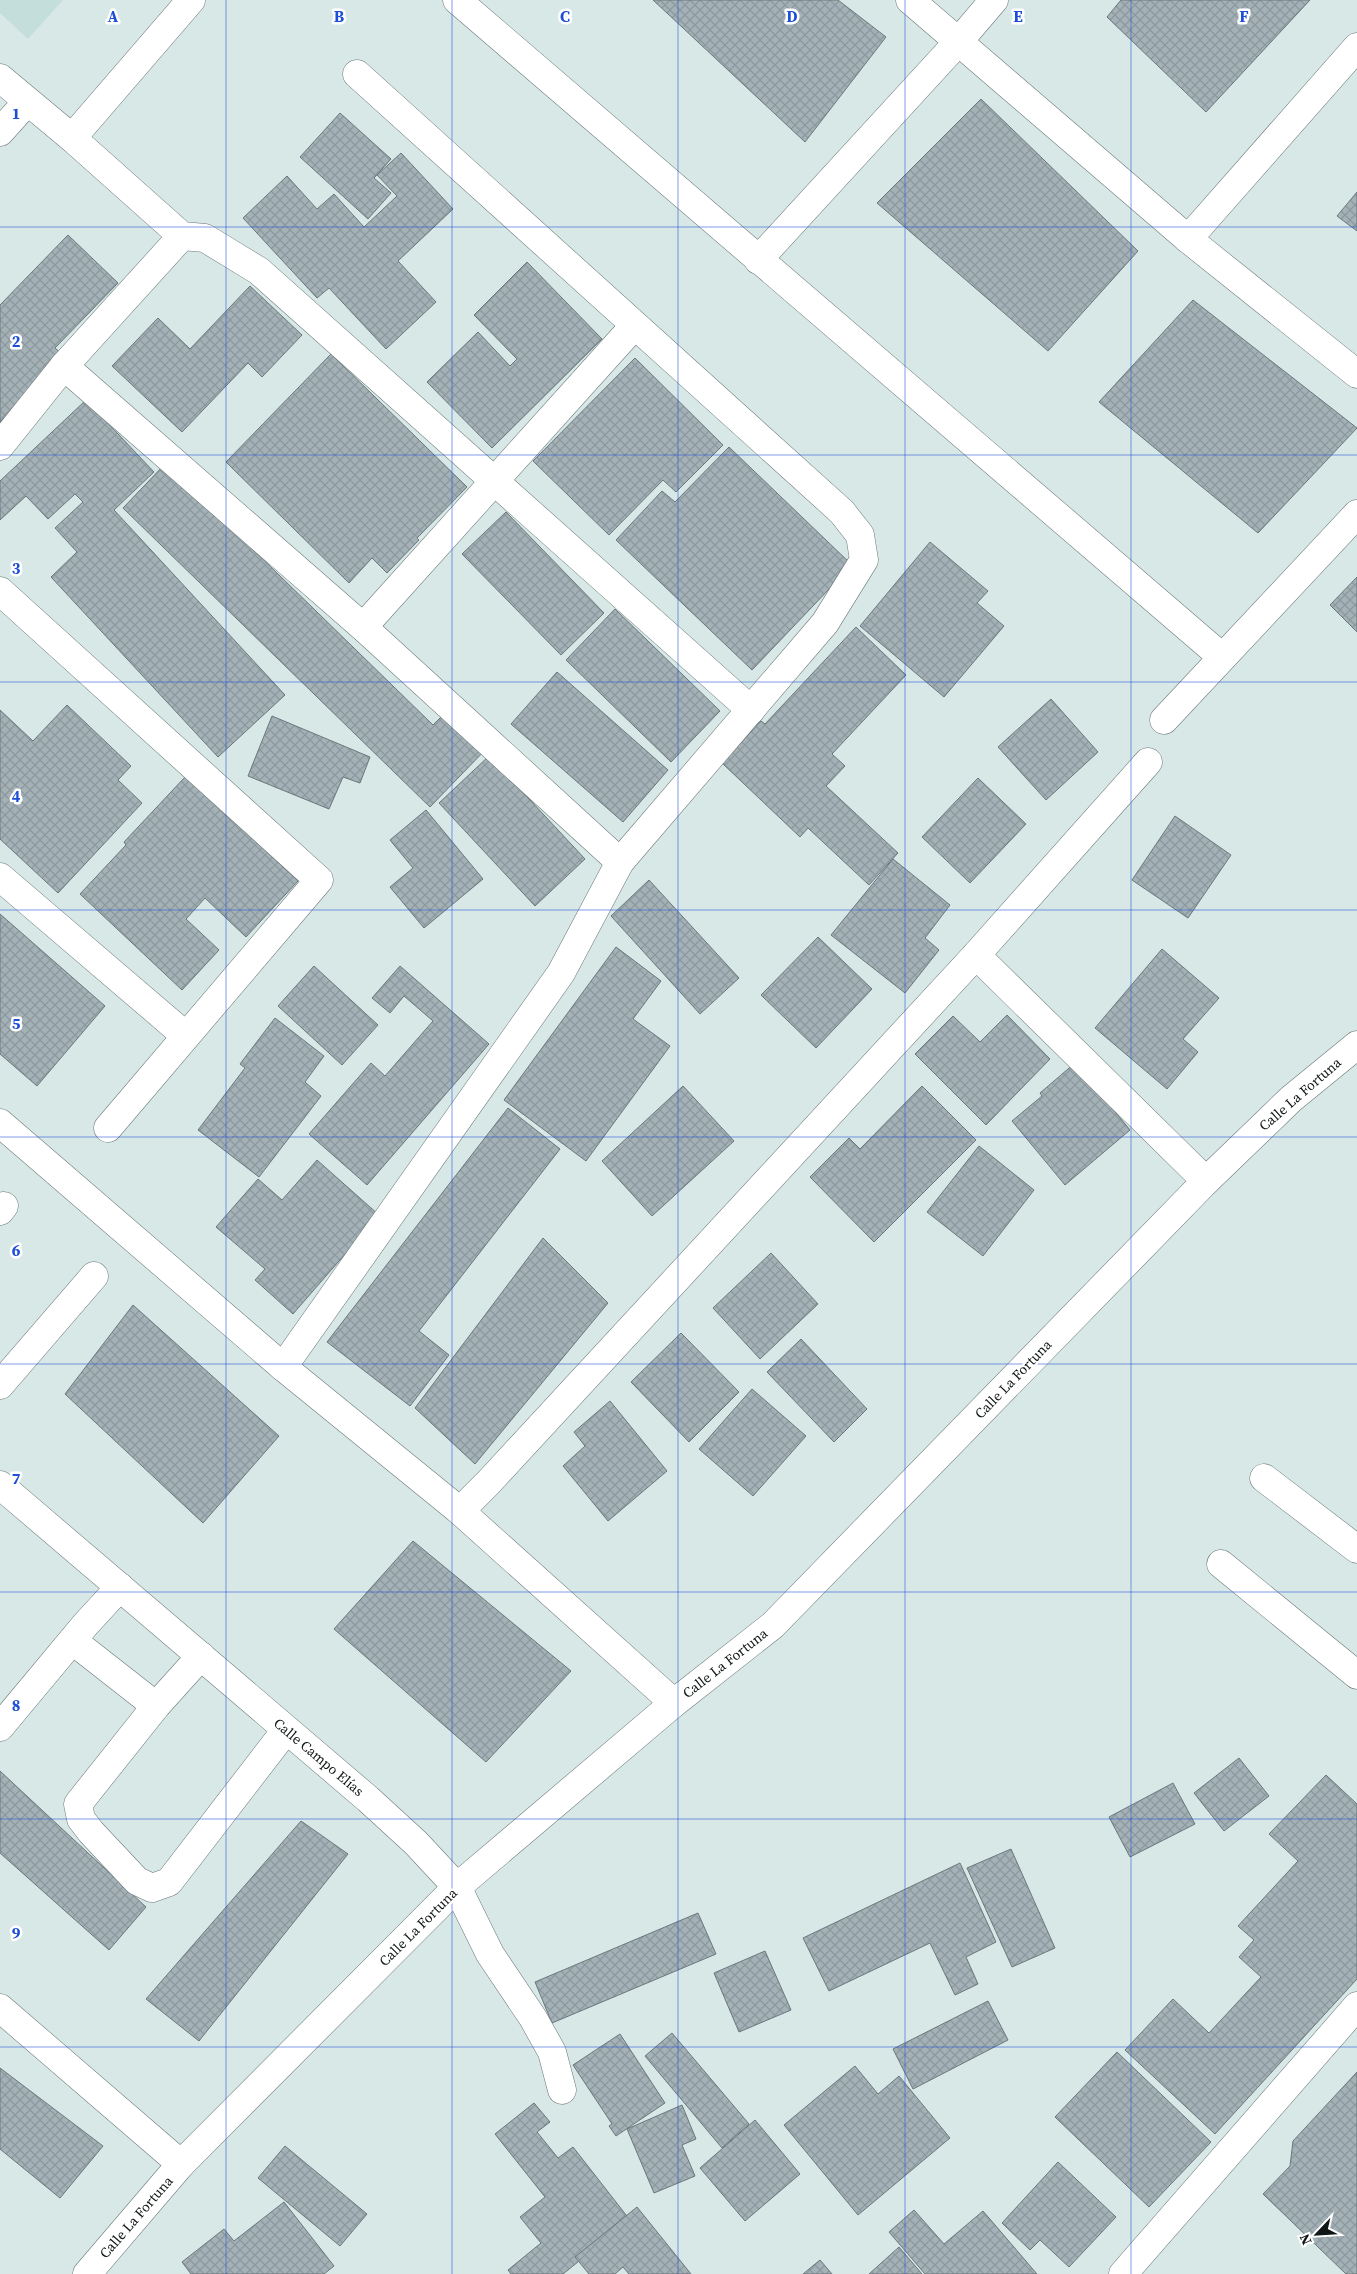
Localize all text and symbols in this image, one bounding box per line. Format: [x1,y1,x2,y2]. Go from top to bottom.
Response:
text: A [108,5,119,27]
text: B [334,5,345,27]
text: C [560,5,570,27]
text: D [786,5,798,27]
text: E [1013,5,1023,27]
text: F [1239,5,1249,27]
text: 1 [12,102,20,124]
text: 2 [12,330,21,352]
text: 3 [12,557,21,579]
text: 4 [12,785,21,807]
text: 5 [12,1012,21,1034]
street label: Calle La Fortuna [1255,1052,1346,1135]
text: 6 [12,1239,21,1261]
street label: Calle La Fortuna [970,1334,1057,1423]
text: 7 [12,1467,21,1489]
street label: Calle La Fortuna [678,1623,772,1703]
text: 8 [12,1694,20,1716]
street label: Calle Campo Elías [270,1713,368,1801]
street label: Calle La Fortuna [374,1883,462,1971]
text: 9 [12,1922,21,1944]
street label: Calle La Fortuna [95,2171,178,2262]
north arrow [1292,2209,1342,2259]
text: N [1294,2231,1316,2248]

